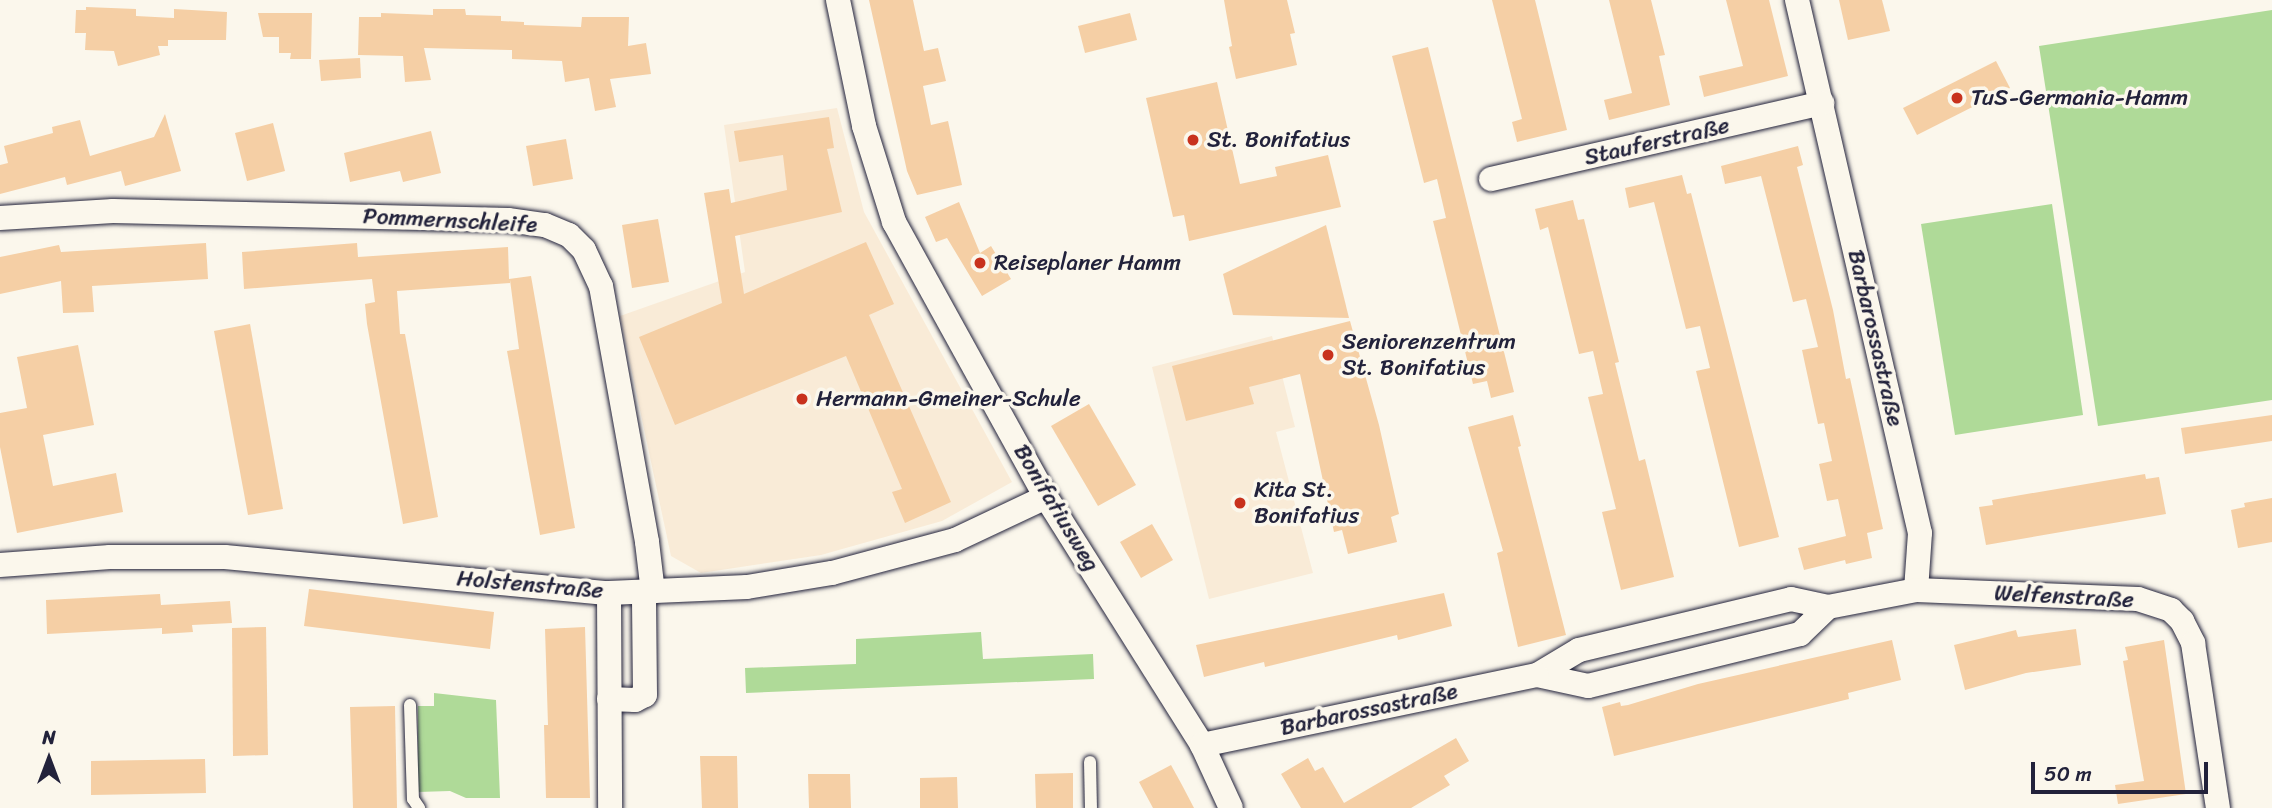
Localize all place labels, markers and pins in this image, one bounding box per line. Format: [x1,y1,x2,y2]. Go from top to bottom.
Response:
place label: TuS-Germania-Hamm [1971,84,2188,112]
marker: TuS-Germania-Hamm [1949,90,1965,106]
place label: St. Bonifatius [1207,126,1349,154]
marker: St. Bonifatius [1185,132,1201,148]
place label: Reiseplaner Hamm [994,249,1181,277]
marker: Reiseplaner Hamm [972,255,988,271]
place label: Seniorenzentrum St. Bonifatius [1342,328,1516,382]
marker: Seniorenzentrum St. Bonifatius [1320,347,1336,363]
place label: Hermann-Gmeiner-Schule [816,385,1081,413]
marker: Hermann-Gmeiner-Schule [794,391,810,407]
place label: Kita St. Bonifatius [1254,476,1359,530]
marker: Kita St. Bonifatius [1232,495,1248,511]

